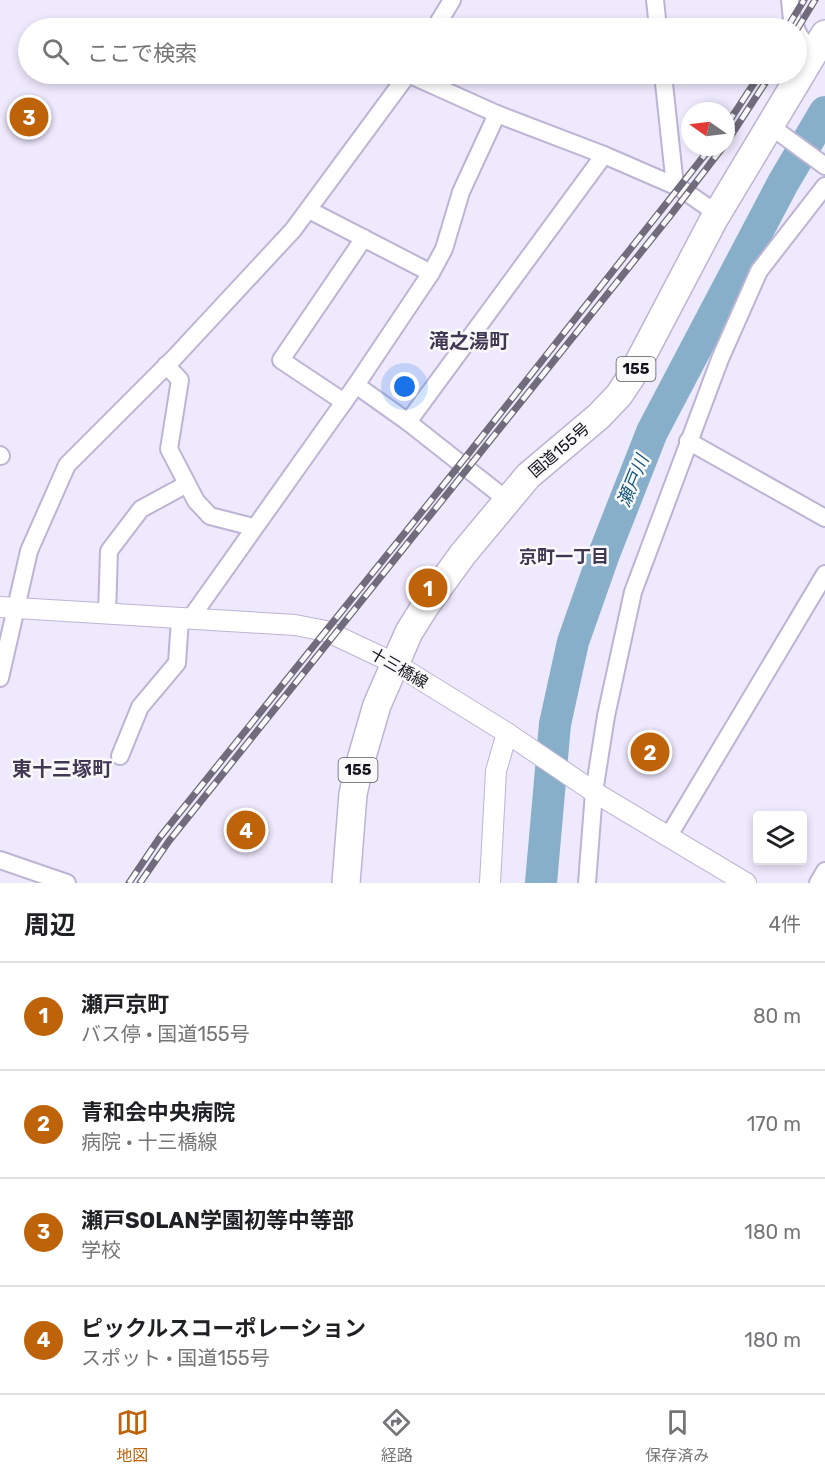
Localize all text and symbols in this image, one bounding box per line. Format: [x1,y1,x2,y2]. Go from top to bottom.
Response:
search box [18,18,807,84]
icon: search [39,35,72,68]
text: ここで検索 [87,40,197,67]
pin: 3 [9,94,48,140]
north arrow [681,102,735,156]
district label: 滝之湯町 [429,329,509,353]
road number: 155 [616,357,656,381]
your location [390,372,419,401]
street label: 国道155号 [525,419,593,481]
water label: 瀬戸川 [613,450,654,510]
district label: 京町一丁目 [519,546,609,568]
pin: 1 [408,566,448,610]
street label: 十三橋線 [367,644,431,692]
pin: 2 [630,730,670,774]
district label: 東十三塚町 [12,757,112,781]
road number: 155 [338,758,378,782]
pin: 4 [226,808,266,852]
map controls [753,811,807,865]
button: layers [753,811,807,865]
text: 周辺 [24,910,76,941]
text: 4件 [769,912,801,936]
text: 瀬戸京町 [81,991,169,1018]
text: 1 [39,1004,48,1028]
text: 80 m [753,1004,801,1028]
text: バス停 · 国道155号 [81,1022,250,1046]
text: 青和会中央病院 [81,1099,235,1126]
text: 2 [37,1112,50,1136]
text: 170 m [747,1112,801,1136]
text: 病院 · 十三橋線 [81,1130,217,1154]
text: 瀬戸SOLAN学園初等中等部 [81,1207,354,1234]
text: 3 [37,1220,50,1244]
text: 180 m [744,1220,801,1244]
text: 学校 [81,1238,121,1262]
text: ピックルスコーポレーション [81,1315,366,1342]
text: 4 [37,1328,50,1352]
text: 180 m [744,1328,801,1352]
text: スポット · 国道155号 [81,1346,270,1370]
tab: 地図 [116,1406,149,1466]
tab: 経路 [380,1406,413,1466]
tab: 保存済み [645,1406,709,1466]

